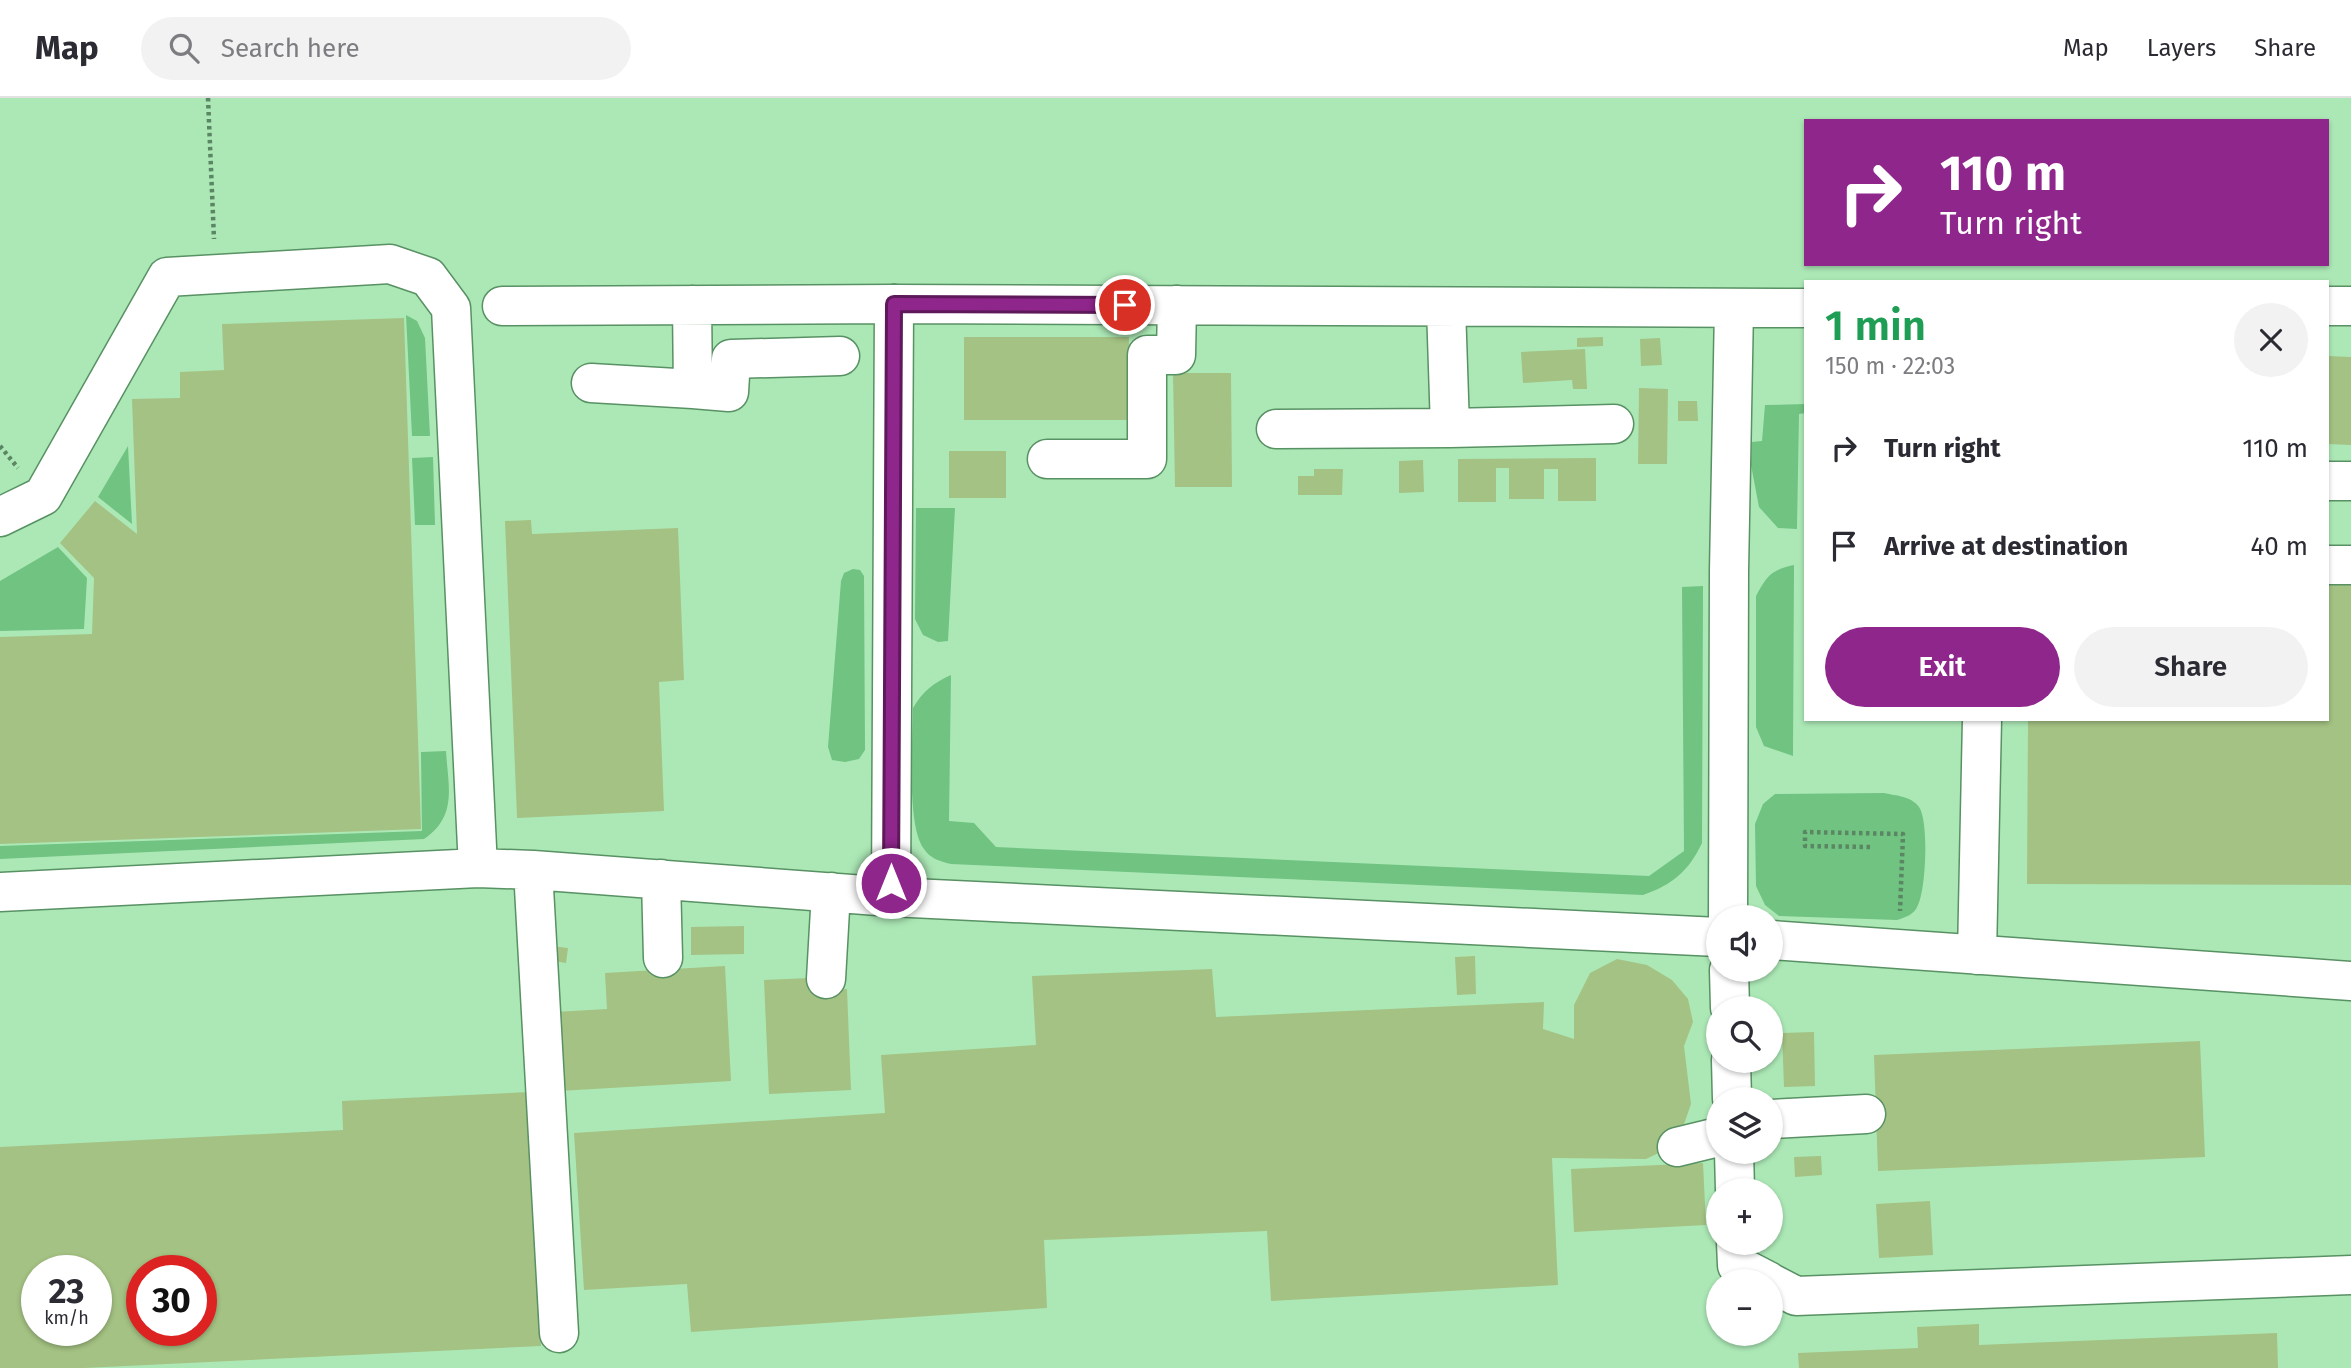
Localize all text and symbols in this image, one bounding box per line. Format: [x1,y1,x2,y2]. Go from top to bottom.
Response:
search box [141,17,631,80]
text: Map [35,28,99,68]
icon: search [165,29,203,67]
text: Search here [221,33,360,64]
text: Map [2063,34,2109,62]
text: Layers [2147,34,2216,62]
text: Share [2254,34,2316,62]
text: 110 m [1940,144,2066,203]
icon: right [1825,147,1916,238]
text: Turn right [1940,204,2082,242]
pin [1095,275,1155,335]
icon: arrive [1106,286,1144,324]
text: 1 min [1825,301,1926,351]
button: close [2234,303,2308,377]
text: 150 m · 22:03 [1825,352,1955,380]
icon: right [1825,429,1863,467]
text: Turn right [1884,433,2001,464]
text: 110 m [2242,433,2308,464]
icon: arrive [1825,527,1863,565]
text: Arrive at destination [1884,531,2128,562]
text: 40 m [2250,531,2308,562]
button: Exit [1825,627,2060,707]
button: Share [2074,627,2308,707]
position arrow [854,846,928,920]
map controls [1706,905,1783,1346]
button: sound [1706,905,1783,982]
button: search [1706,996,1783,1073]
button: layers [1706,1087,1783,1164]
button: + [1706,1178,1783,1255]
speed limit sign: 30 [126,1255,217,1346]
button: − [1706,1269,1783,1346]
text: 23 [48,1270,85,1312]
text: km/h [44,1307,89,1329]

